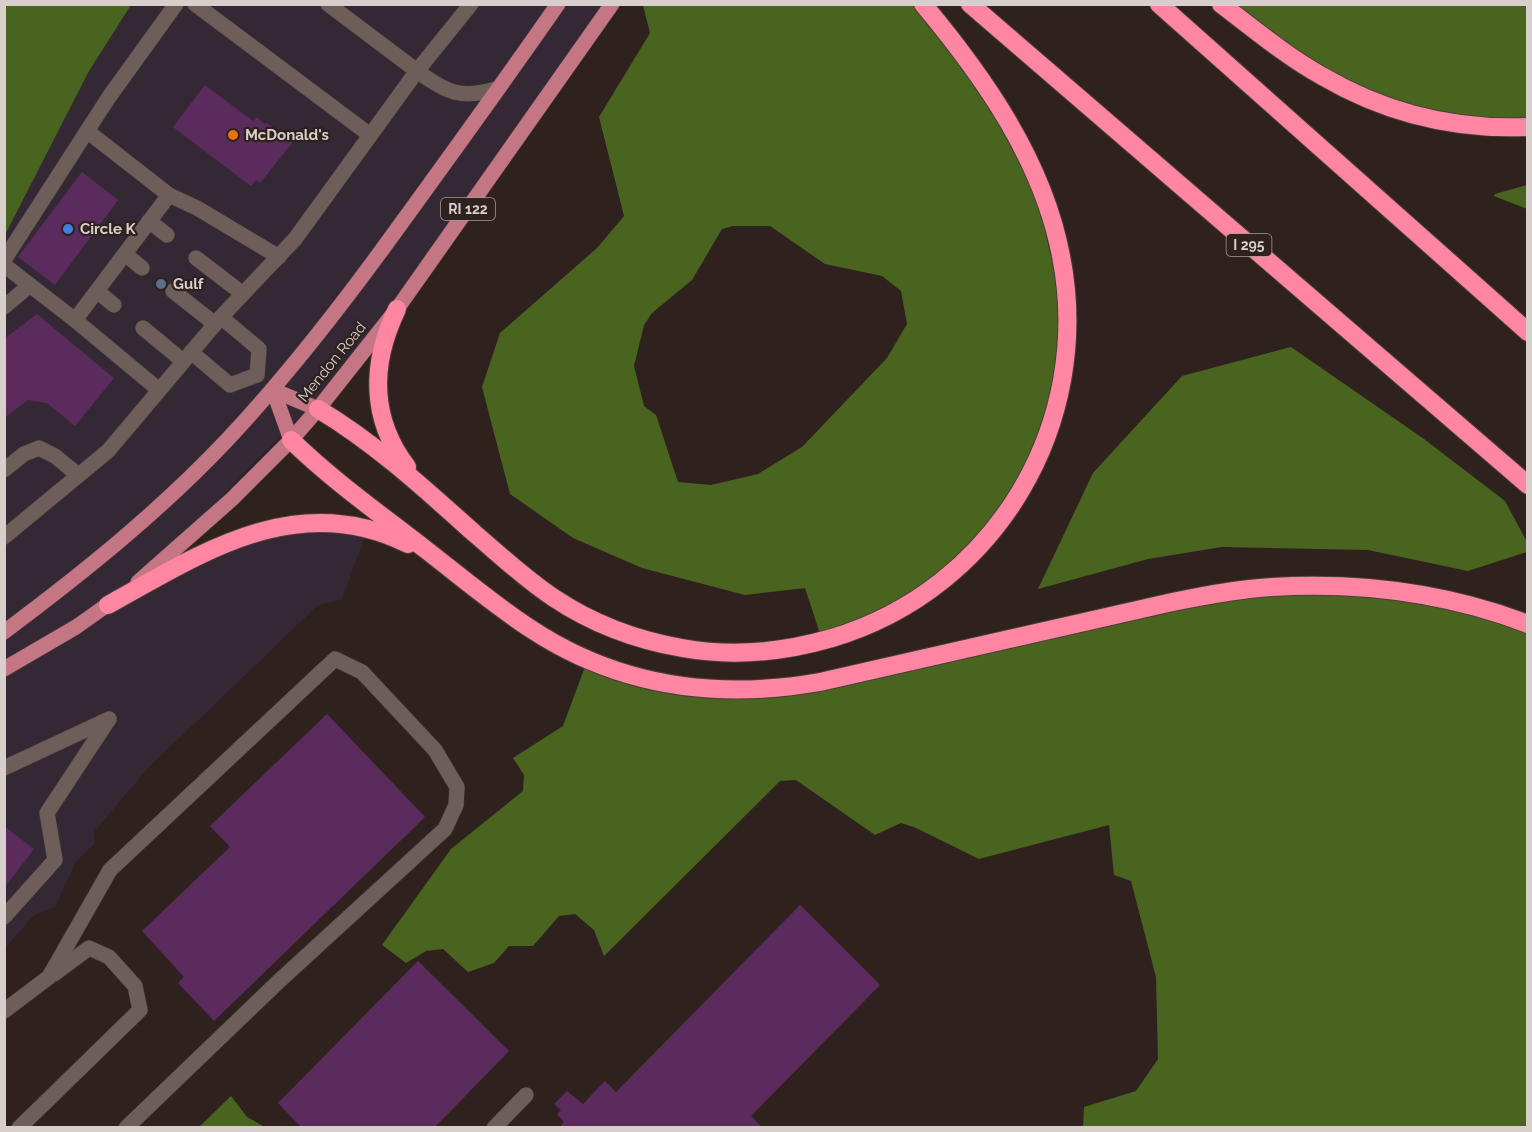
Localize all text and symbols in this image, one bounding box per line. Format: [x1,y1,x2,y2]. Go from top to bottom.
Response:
place label: McDonald's [245,126,329,144]
marker: McDonald's [226,128,240,142]
road number: RI 122 [441,198,495,220]
place label: Circle K [80,220,137,238]
marker: Circle K [61,222,75,236]
road number: I 295 [1226,234,1272,256]
place label: Gulf [173,275,204,293]
marker: Gulf [154,277,168,291]
street label: Mendon Road [294,318,370,406]

